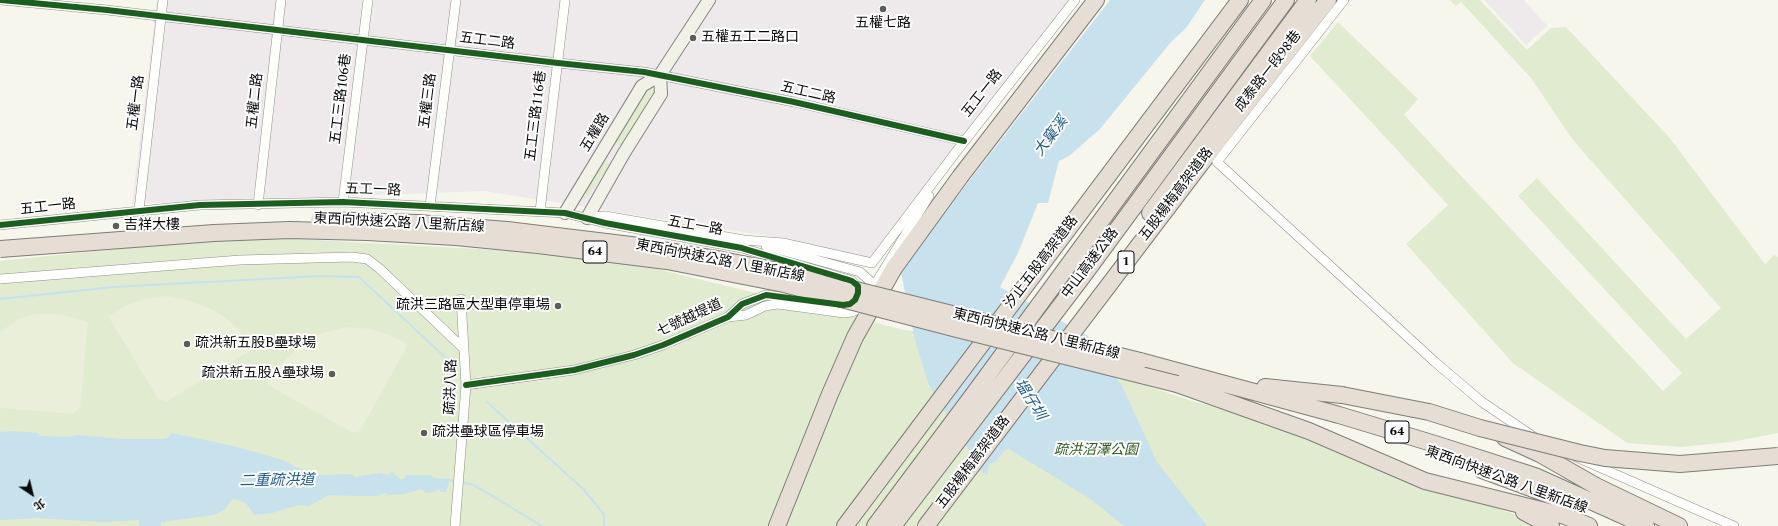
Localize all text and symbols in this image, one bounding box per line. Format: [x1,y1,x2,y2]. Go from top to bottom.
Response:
marker: 五權七路 [878,4,888,14]
place label: 五權七路 [855,16,911,32]
street label: 成泰路一段98巷 [1232,28,1306,116]
street label: 五工二路 [458,30,516,54]
place label: 五權五工二路口 [701,30,799,46]
marker: 五權五工二路口 [688,33,698,43]
street label: 五工三路106巷 [328,53,356,145]
street label: 五工一路 [959,67,1007,121]
street label: 五工三路116巷 [523,70,551,162]
street label: 五權二路 [245,72,267,130]
street label: 五權三路 [417,72,441,130]
street label: 五權一路 [125,74,149,132]
street label: 五工二路 [779,80,837,108]
street label: 五權路 [578,111,614,155]
water label: 大窠溪 [1031,114,1073,160]
street label: 五股楊梅高架道路 [1137,145,1217,245]
street label: 五工一路 [345,182,401,200]
street label: 五工一路 [19,197,77,219]
street label: 東西向快速公路 八里新店線 [313,211,485,237]
street label: 汐止五股高架道路 [1002,213,1082,313]
street label: 五工一路 [666,214,724,240]
place label: 吉祥大樓 [124,218,180,234]
marker: 吉祥大樓 [111,221,121,231]
street label: 中山高速公路 [1059,225,1123,303]
street label: 東西向快速公路 八里新店線 [634,237,806,287]
road number: 64 [583,241,607,263]
road number: 1 [1118,251,1134,273]
street label: 七號越堤道 [655,297,725,341]
place label: 疏洪三路區大型車停車場 [396,298,550,314]
marker: 疏洪三路區大型車停車場 [553,301,563,311]
street label: 東西向快速公路 八里新店線 [951,306,1121,364]
place label: 疏洪新五股B壘球場 [195,336,316,352]
marker: 疏洪新五股B壘球場 [182,339,192,349]
street label: 疏洪八路 [443,359,461,415]
place label: 疏洪新五股A壘球場 [202,366,324,382]
marker: 疏洪新五股A壘球場 [327,369,337,379]
water label: 塭仔圳 [1009,376,1049,424]
street label: 五股楊梅高架道路 [934,413,1014,513]
road number: 64 [1385,421,1409,443]
place label: 疏洪壘球區停車場 [432,425,544,441]
marker: 疏洪壘球區停車場 [419,428,429,438]
park label: 疏洪沼澤公園 [1054,443,1138,459]
street label: 東西向快速公路 八里新店線 [1423,444,1589,518]
water label: 二重疏洪道 [239,472,315,492]
north arrow [12,474,52,514]
text: 北 [30,494,49,514]

